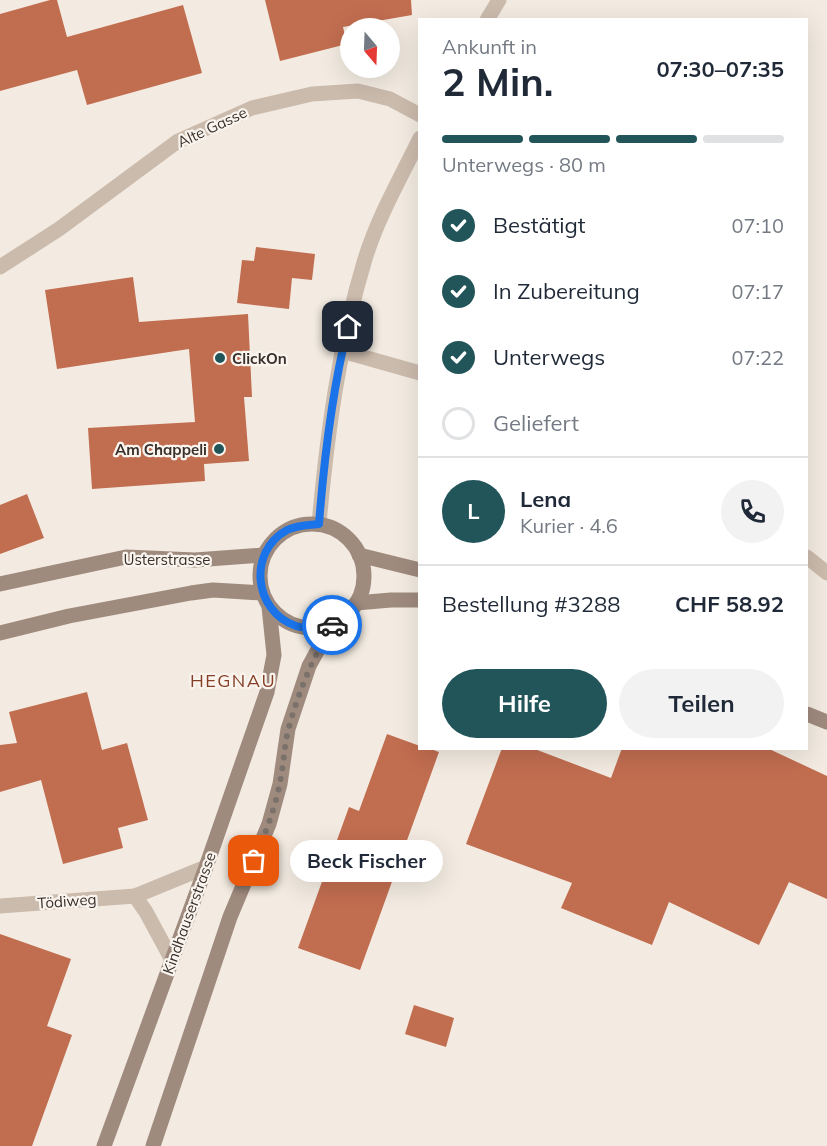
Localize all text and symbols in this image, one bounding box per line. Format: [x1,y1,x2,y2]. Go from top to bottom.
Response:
north arrow [340,18,400,78]
map controls [340,18,400,78]
text: Ankunft in [442,34,537,59]
text: 07:30–07:35 [656,55,784,83]
text: 2 Min. [442,57,553,106]
street label: Alte Gasse [174,103,250,151]
text: Unterwegs · 80 m [442,152,606,177]
icon: check [442,209,475,242]
text: Bestätigt [493,211,586,239]
text: 07:10 [731,213,784,238]
icon: check [442,275,475,308]
text: In Zubereitung [493,277,640,305]
text: 07:17 [731,279,784,304]
pin [322,301,373,352]
icon: home [331,310,364,343]
icon: check [442,341,475,374]
text: Unterwegs [493,343,605,371]
text: 07:22 [731,345,784,370]
place label: ClickOn [232,349,287,368]
marker: ClickOn [213,351,227,365]
text: Geliefert [493,409,579,437]
place label: Am Chappeli [115,440,207,459]
marker: Am Chappeli [212,442,226,456]
button: phone [721,480,784,543]
text: Lena [520,485,571,513]
text: L [467,497,480,525]
text: Kurier · 4.6 [520,513,618,538]
street label: Usterstrasse [123,550,211,569]
text: Bestellung #3288 [442,590,620,618]
text: CHF 58.92 [675,590,784,618]
courier [302,595,362,655]
icon: car [316,609,349,642]
district label: HEGNAU [190,669,276,692]
button: Hilfe [442,669,607,738]
button: Teilen [619,669,784,738]
pin [228,835,279,886]
callout: Beck Fischer [290,840,443,882]
icon: bag [237,844,270,877]
text: Beck Fischer [307,848,426,873]
street label: Kindhauserstrasse [158,849,220,977]
street label: Tödiweg [37,889,97,913]

